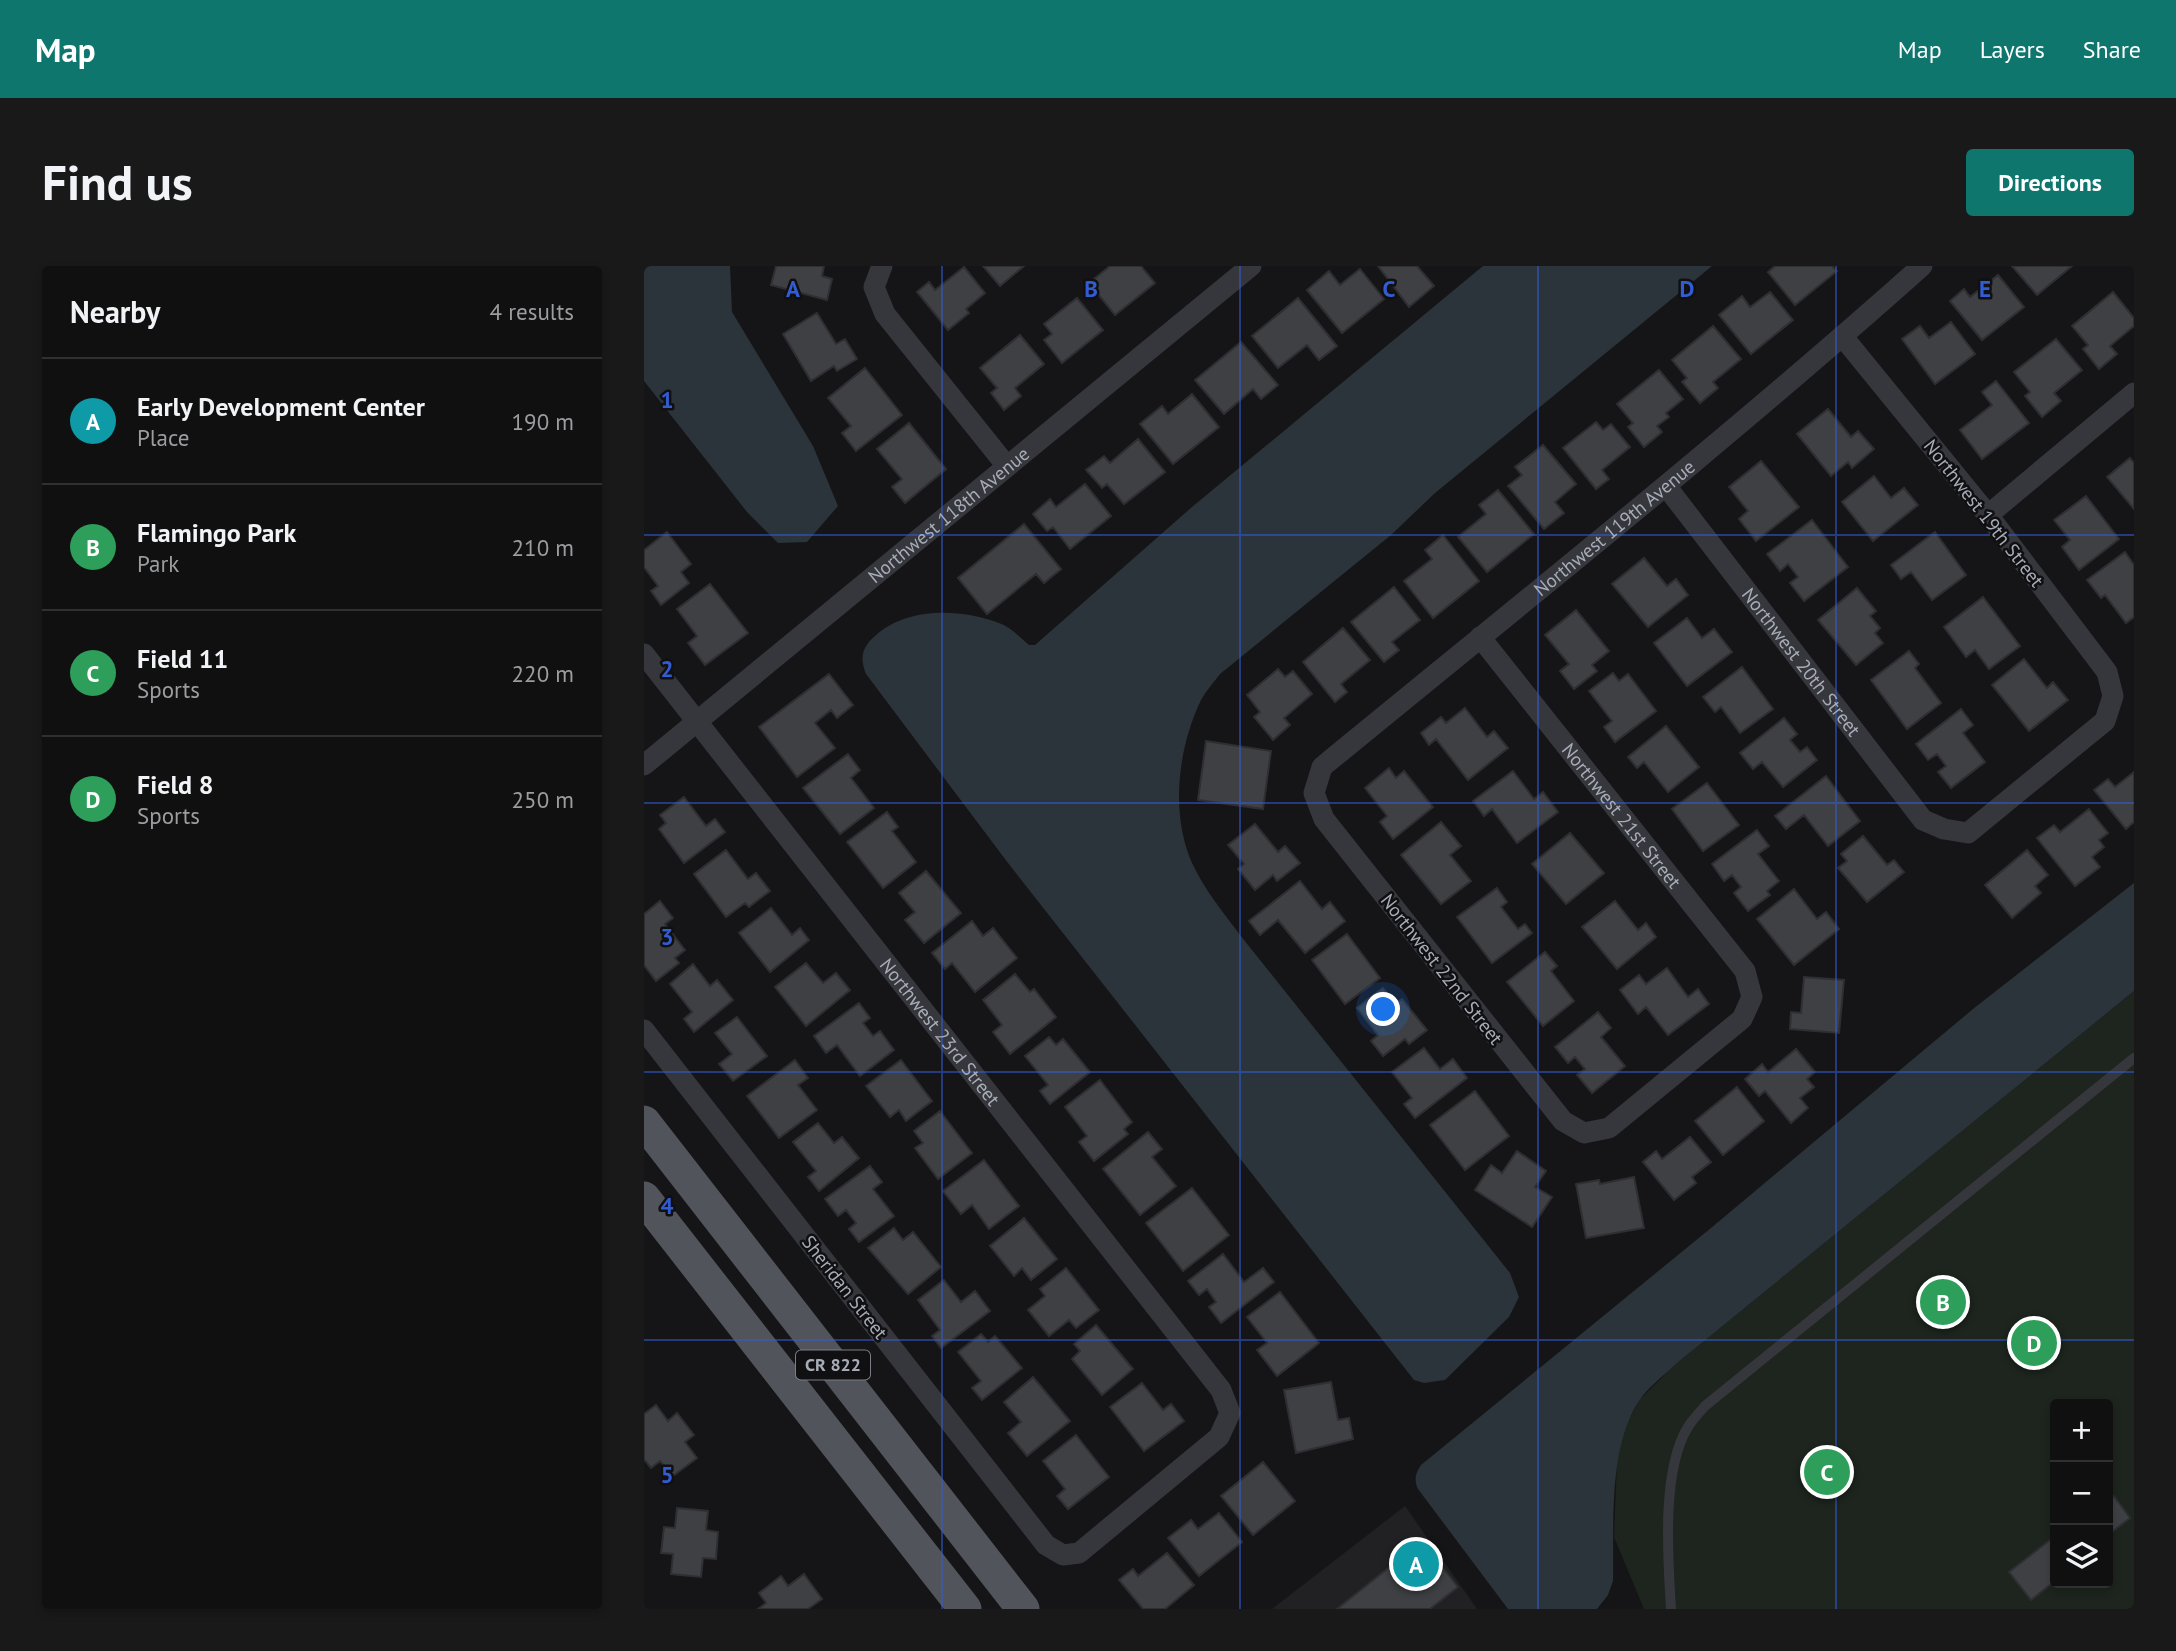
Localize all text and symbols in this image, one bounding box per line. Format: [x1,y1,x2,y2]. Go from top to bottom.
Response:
text: Map [35,28,96,71]
text: Map [1898,34,1942,65]
text: Layers [1980,34,2045,65]
text: Share [2083,34,2141,65]
button: Directions [1966,149,2134,216]
text: Find us [42,150,193,214]
text: A [786,274,800,303]
text: B [1084,274,1098,303]
text: C [1383,274,1396,303]
text: D [1680,274,1694,303]
text: E [1979,274,1991,303]
text: Nearby [70,292,160,331]
text: 4 results [490,297,574,326]
text: 1 [660,385,674,414]
text: Early Development Center [137,390,425,423]
text: A [86,407,100,436]
text: 190 m [512,407,574,436]
text: Place [137,423,190,452]
street label: Northwest 19th Street [1919,434,2049,592]
street label: Northwest 118th Avenue [863,442,1034,588]
street label: Northwest 119th Avenue [1529,454,1700,601]
text: Flamingo Park [137,516,296,549]
text: B [86,533,100,562]
text: 210 m [512,533,574,562]
text: Park [137,549,179,578]
street label: Northwest 20th Street [1737,583,1866,741]
text: Field 11 [137,642,228,675]
text: 2 [660,654,674,683]
text: C [87,659,99,688]
text: 220 m [512,659,574,688]
text: Sports [137,675,200,704]
street label: Northwest 21st Street [1557,738,1687,893]
text: Field 8 [137,768,213,801]
text: D [86,785,100,814]
text: 250 m [512,785,574,814]
text: Sports [137,801,200,830]
street label: Northwest 22nd Street [1376,889,1509,1050]
text: 3 [660,922,674,951]
street label: Northwest 23rd Street [875,953,1006,1111]
your location [1366,992,1400,1026]
text: 4 [660,1191,674,1220]
street label: Sheridan Street [797,1230,893,1344]
pin: B [1920,1276,1966,1328]
pin: D [2011,1317,2057,1369]
road number: CR 822 [796,1350,870,1380]
map controls [2050,1399,2113,1588]
button: + [2050,1399,2113,1462]
pin: C [1804,1446,1850,1498]
text: 5 [660,1460,674,1489]
button: − [2050,1462,2113,1525]
button: layers [2050,1525,2113,1588]
pin: A [1393,1538,1439,1590]

